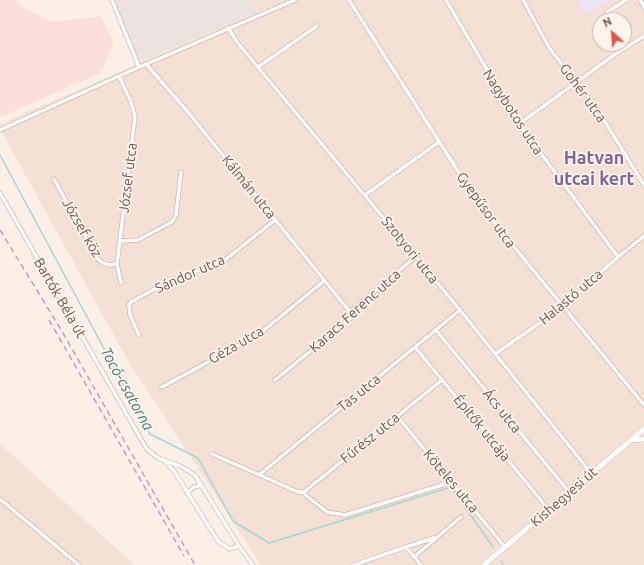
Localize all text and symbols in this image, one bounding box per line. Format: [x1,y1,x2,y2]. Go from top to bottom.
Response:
north arrow [592,12,632,52]
text: N [601,15,614,29]
street label: Gohér utca [556,60,610,126]
street label: Nagybotos utca [479,66,547,158]
street label: József utca [115,142,141,214]
district label: Hatvan utcai kert [554,147,634,190]
street label: Kálmán utca [218,152,280,222]
street label: Gyepűsor utca [453,169,519,251]
street label: József köz [58,196,106,260]
street label: Szotyori utca [378,213,442,287]
street label: Sándor utca [153,251,227,297]
street label: Bartók Béla út [30,255,90,341]
street label: Karacs Ferenc utca [306,266,404,356]
street label: Halastó utca [536,266,606,328]
street label: Géza utca [205,322,267,368]
water label: Tocó-csatorna [97,344,157,434]
street label: Tas utca [334,370,384,416]
street label: Ács utca [479,386,525,436]
street label: Építők utcája [450,391,514,465]
street label: Fűrész utca [337,409,403,467]
street label: Köteles utca [420,446,482,516]
street label: Kishegyesi út [527,464,601,530]

